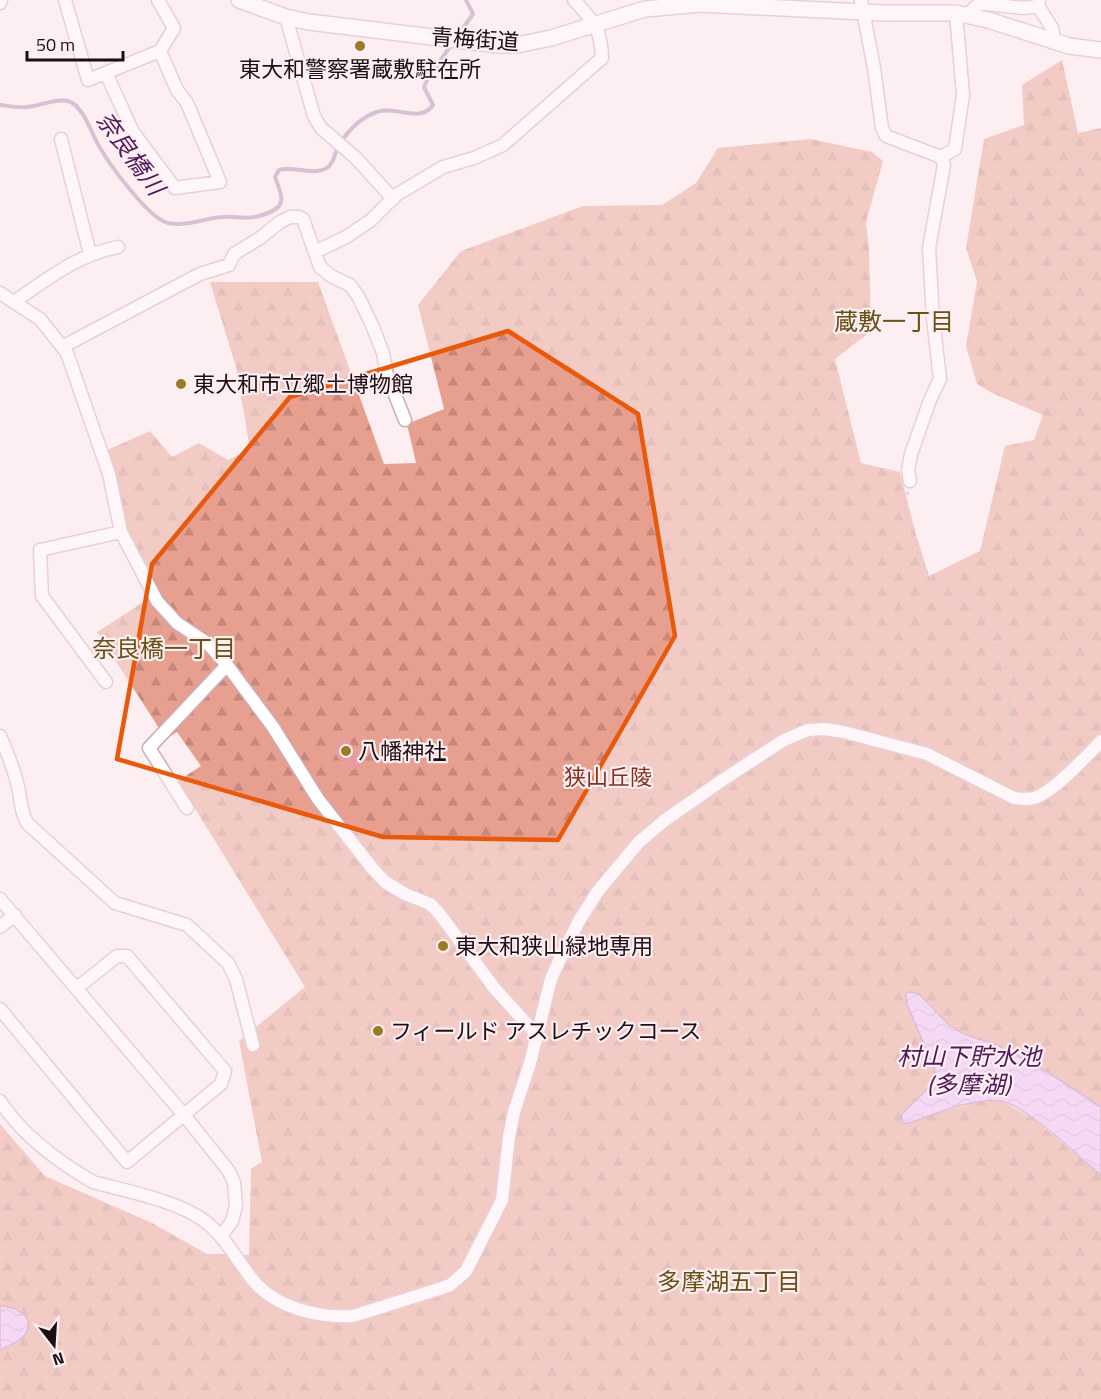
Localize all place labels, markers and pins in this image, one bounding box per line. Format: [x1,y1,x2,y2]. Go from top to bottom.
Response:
marker: 東大和警察署蔵敷駐在所 [353,39,367,53]
place label: 東大和警察署蔵敷駐在所 [239,52,481,86]
place label: 東大和市立郷土博物館 [193,367,413,401]
marker: 東大和市立郷土博物館 [174,377,188,391]
place label: 八幡神社 [358,734,446,768]
marker: 八幡神社 [339,744,353,758]
place label: 東大和狭山緑地専用 [455,929,653,963]
marker: 東大和狭山緑地専用 [436,939,450,953]
place label: フィールド アスレチックコース [390,1014,701,1048]
marker: フィールド アスレチックコース [371,1024,385,1038]

